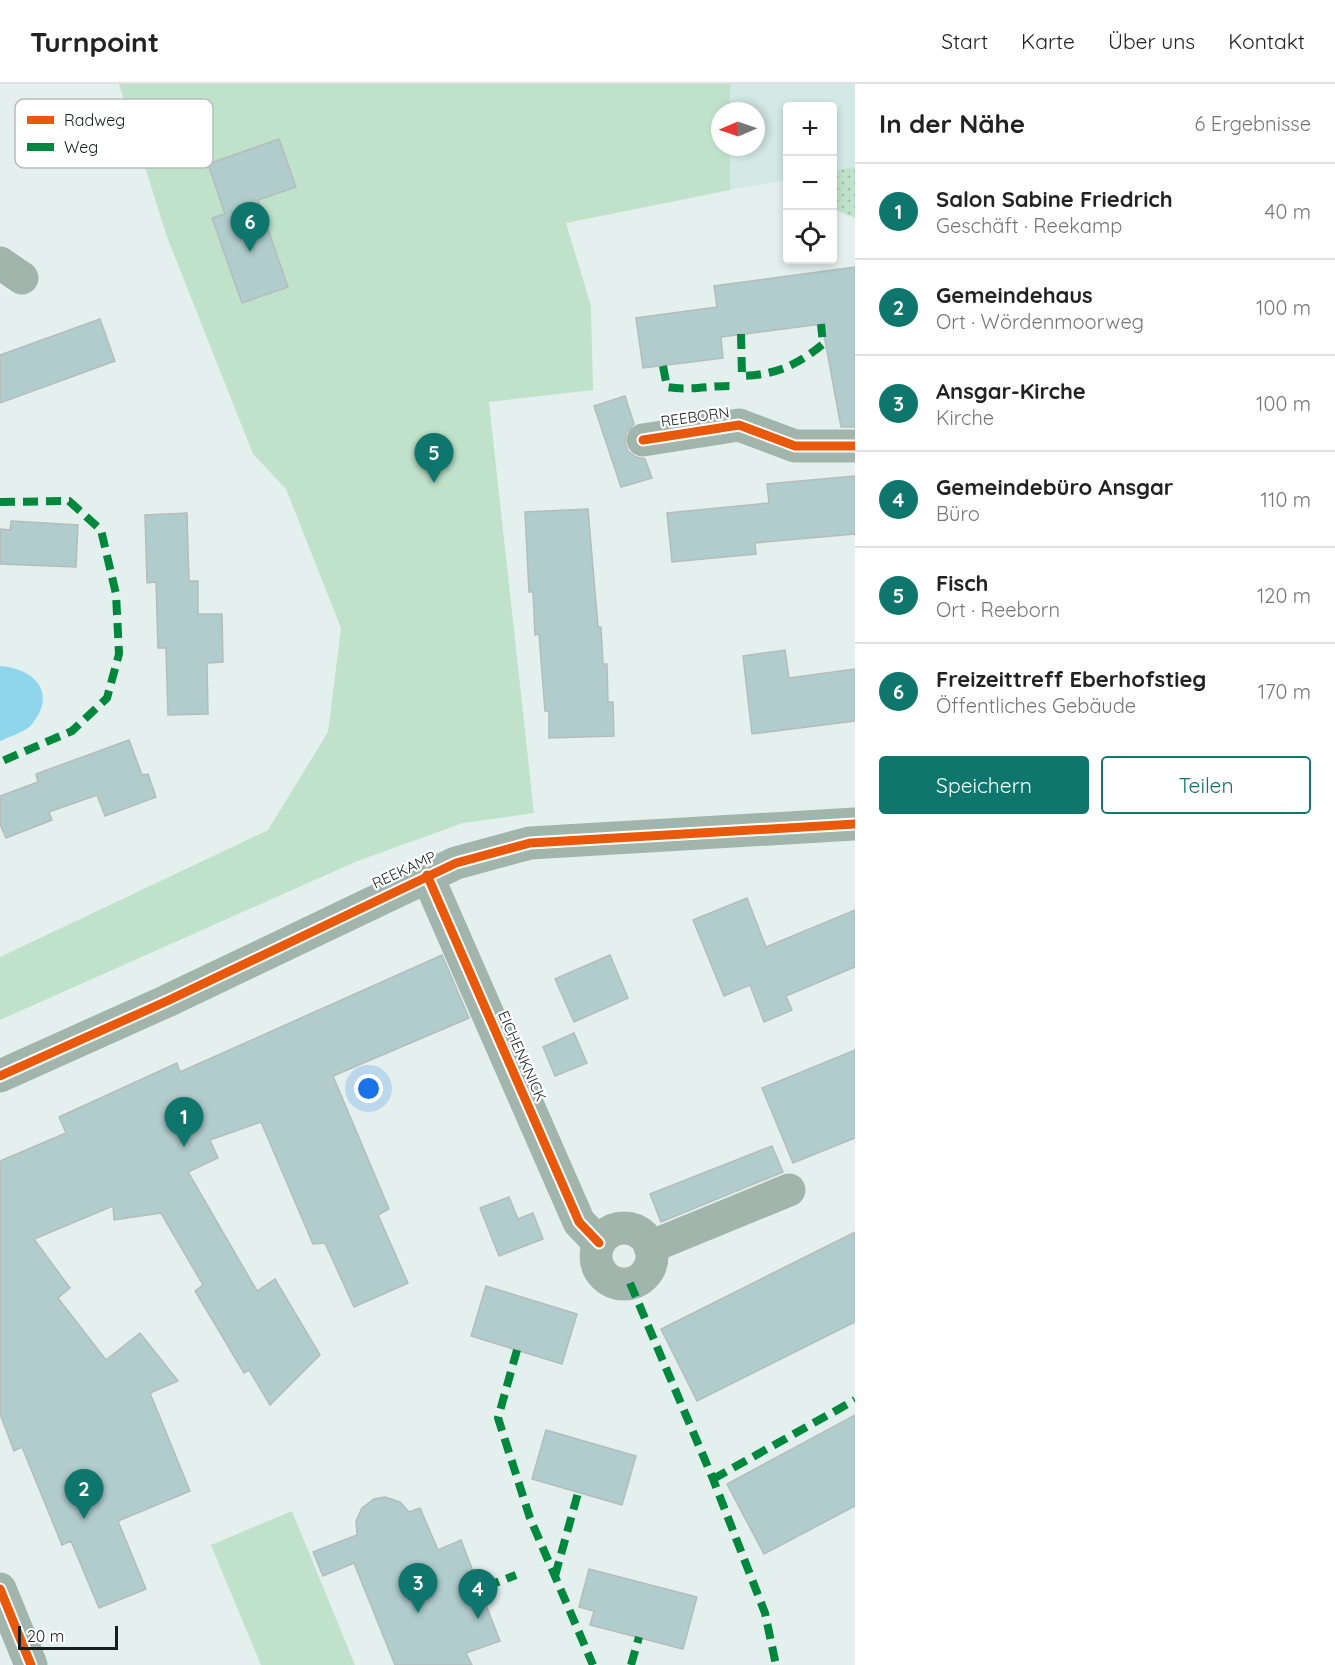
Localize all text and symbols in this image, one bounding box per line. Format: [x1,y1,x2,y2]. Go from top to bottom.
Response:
text: Turnpoint [30,24,159,59]
text: Start [941,28,988,54]
text: Karte [1021,28,1075,54]
text: Über uns [1108,28,1195,54]
text: Kontakt [1228,28,1305,54]
legend [15,99,213,168]
north arrow [711,102,765,156]
map controls [783,102,837,264]
button: + [783,102,837,156]
text: In der Nähe [879,107,1025,140]
text: Radweg [64,110,125,130]
text: 6 Ergebnisse [1195,111,1311,136]
text: Weg [64,137,98,157]
button: − [783,156,837,210]
text: Salon Sabine Friedrich [936,185,1173,213]
text: 1 [895,199,902,224]
text: 40 m [1265,199,1311,224]
pin: 6 [230,202,270,252]
button: locate [783,210,837,264]
text: Geschäft · Reekamp [936,213,1122,238]
text: Gemeindehaus [936,281,1093,309]
text: 2 [893,295,904,320]
text: 100 m [1256,295,1311,320]
text: Ort · Wördenmoorweg [936,309,1144,334]
text: Ansgar-Kirche [936,377,1086,405]
text: 3 [893,391,904,416]
text: 100 m [1256,391,1311,416]
street label: REEBORN [659,402,731,431]
text: Kirche [936,405,994,430]
pin: 5 [414,434,454,483]
text: Gemeindebüro Ansgar [936,473,1173,501]
text: 4 [893,487,904,512]
text: 110 m [1261,487,1311,512]
text: Büro [936,501,980,526]
text: Fisch [936,569,989,597]
text: 5 [893,583,904,608]
text: 120 m [1257,583,1311,608]
text: Ort · Reeborn [936,597,1060,622]
text: Freizeittreff Eberhofstieg [936,665,1206,693]
text: 6 [893,679,904,704]
text: 170 m [1258,679,1311,704]
text: Öffentliches Gebäude [936,693,1136,718]
button: Speichern [879,756,1089,814]
button: Teilen [1101,756,1311,814]
street label: REEKAMP [369,846,439,893]
street label: EICHENKNICK [494,1008,551,1104]
your location [354,1074,383,1103]
pin: 1 [164,1098,204,1147]
pin: 2 [64,1470,104,1519]
pin: 3 [398,1564,438,1613]
pin: 4 [458,1570,498,1619]
scale bar [18,1623,118,1650]
text: 20 m [27,1626,64,1646]

